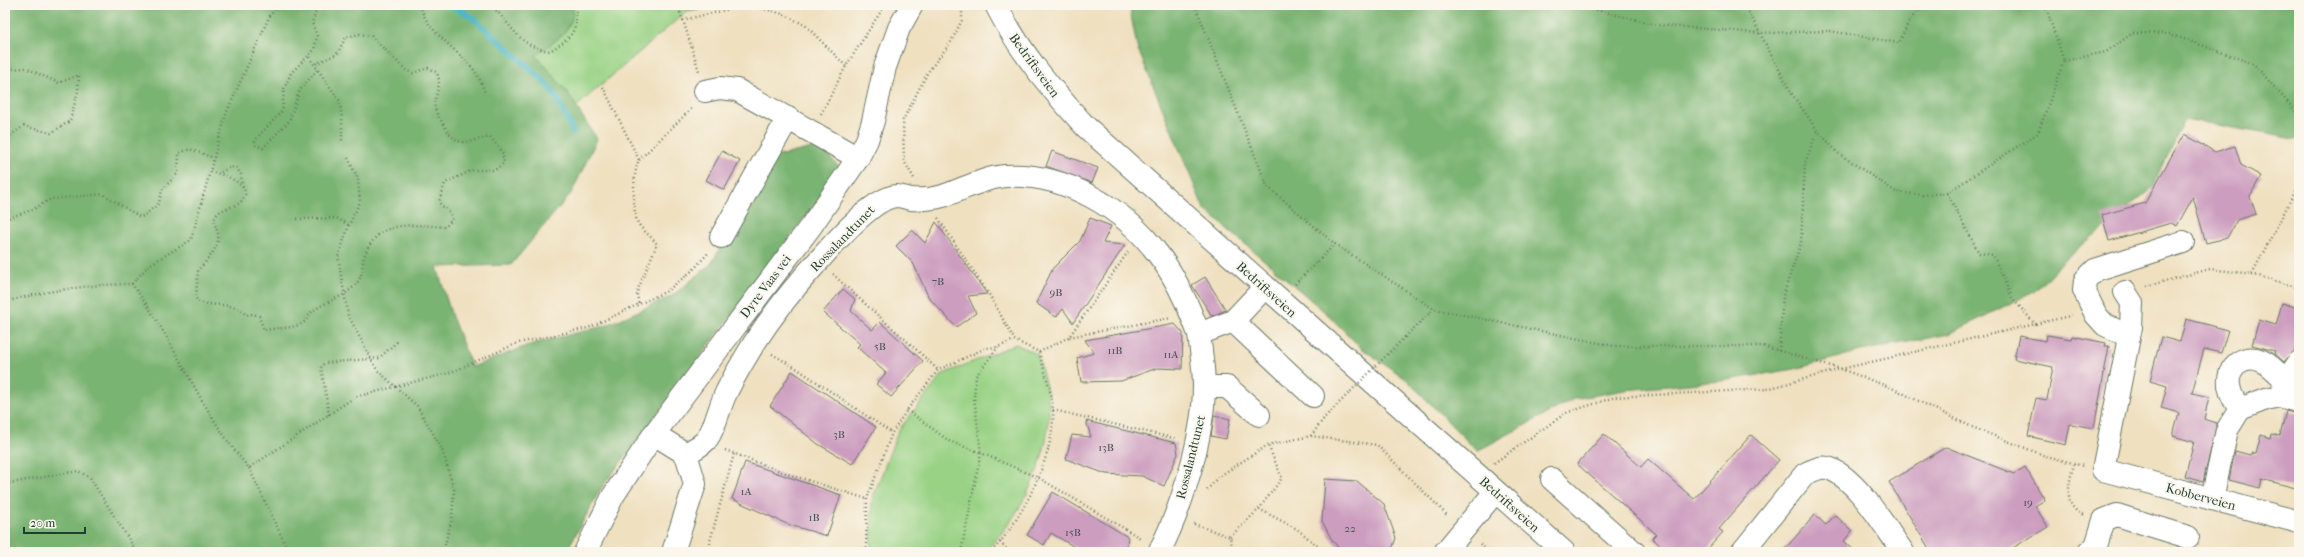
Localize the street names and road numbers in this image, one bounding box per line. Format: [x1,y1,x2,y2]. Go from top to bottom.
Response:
street label: Bedriftsveien [1006,30,1063,101]
street label: Rossalandtunet [807,202,878,275]
street label: Dyre Vaas vei [737,252,794,321]
street label: Bedriftsveien [1234,259,1300,320]
street label: Rossalandtunet [1173,413,1208,501]
street label: Bedriftsveien [1477,474,1543,535]
street label: Kobberveien [2164,480,2238,513]

